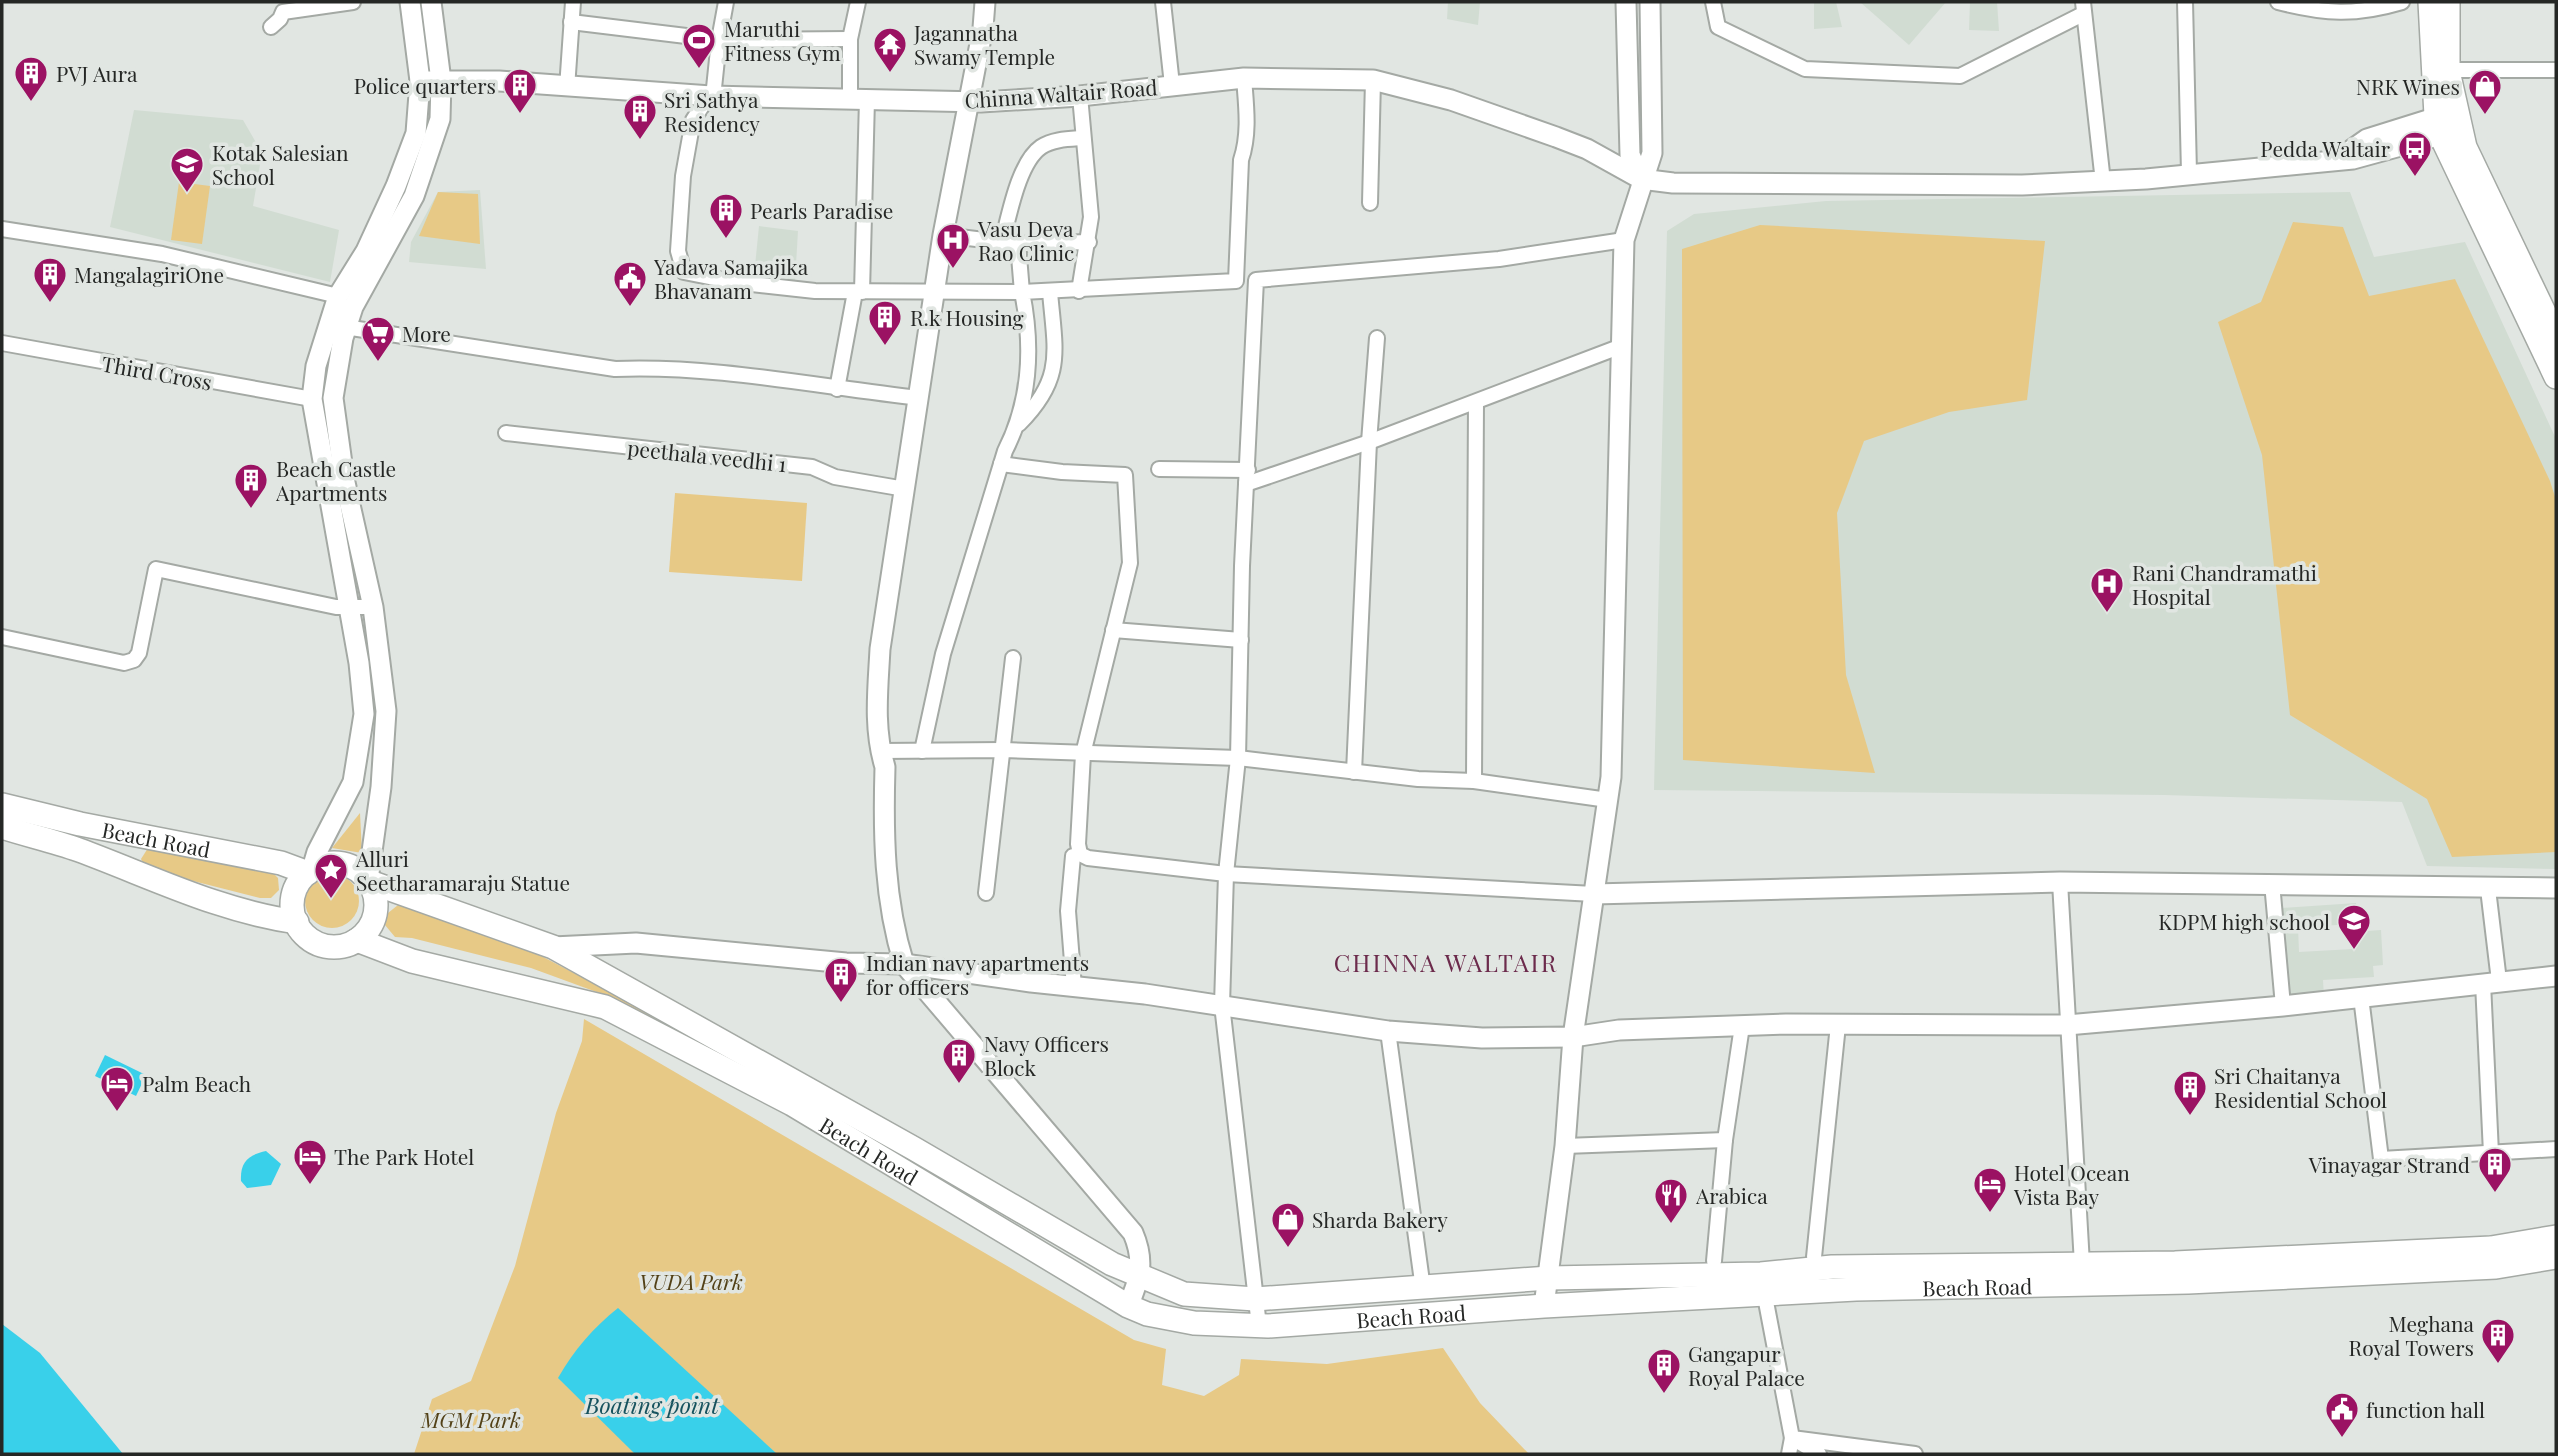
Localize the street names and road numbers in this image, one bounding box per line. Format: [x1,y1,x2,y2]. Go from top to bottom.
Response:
street label: Chinna Waltair Road [964,72,1158,114]
street label: Third Cross [100,349,214,395]
street label: peethala veedhi 1 [626,433,788,477]
street label: Beach Road [100,815,213,863]
street label: Beach Road [815,1110,923,1191]
street label: Beach Road [1922,1271,2032,1302]
street label: Beach Road [1355,1298,1467,1334]

